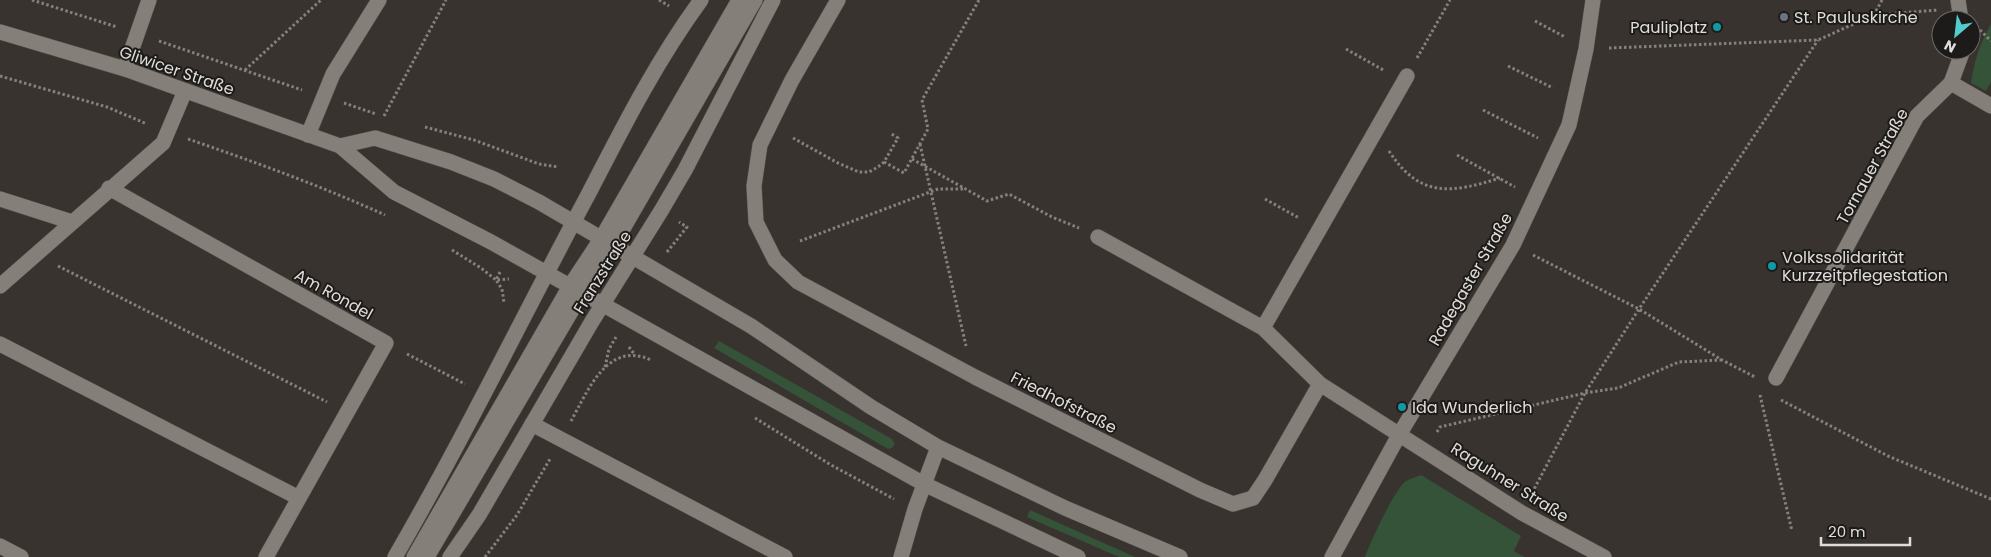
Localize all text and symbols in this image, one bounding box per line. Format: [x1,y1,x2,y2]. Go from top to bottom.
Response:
place label: St. Pauluskirche [1794,6,1918,29]
north arrow [1931,10,1981,60]
marker: St. Pauluskirche [1778,11,1790,23]
place label: Pauliplatz [1630,16,1707,39]
marker: Pauliplatz [1711,21,1723,33]
text: N [1941,35,1959,58]
street label: Gliwicer Straße [116,40,237,101]
street label: Tornauer Straße [1831,104,1914,228]
street label: Radegaster Straße [1423,208,1518,350]
street label: Franzstraße [568,226,637,318]
place label: Volkssolidarität Kurzzeitpflegestation [1782,246,1948,287]
marker: Volkssolidarität Kurzzeitpflegestation [1766,260,1778,272]
street label: Am Rondel [290,263,377,325]
street label: Friedhofstraße [1007,366,1121,439]
place label: Ida Wunderlich [1412,396,1532,419]
marker: Ida Wunderlich [1396,401,1408,413]
street label: Raguhner Straße [1446,437,1573,528]
scale bar [1821,514,1910,546]
text: 20 m [1828,521,1866,542]

